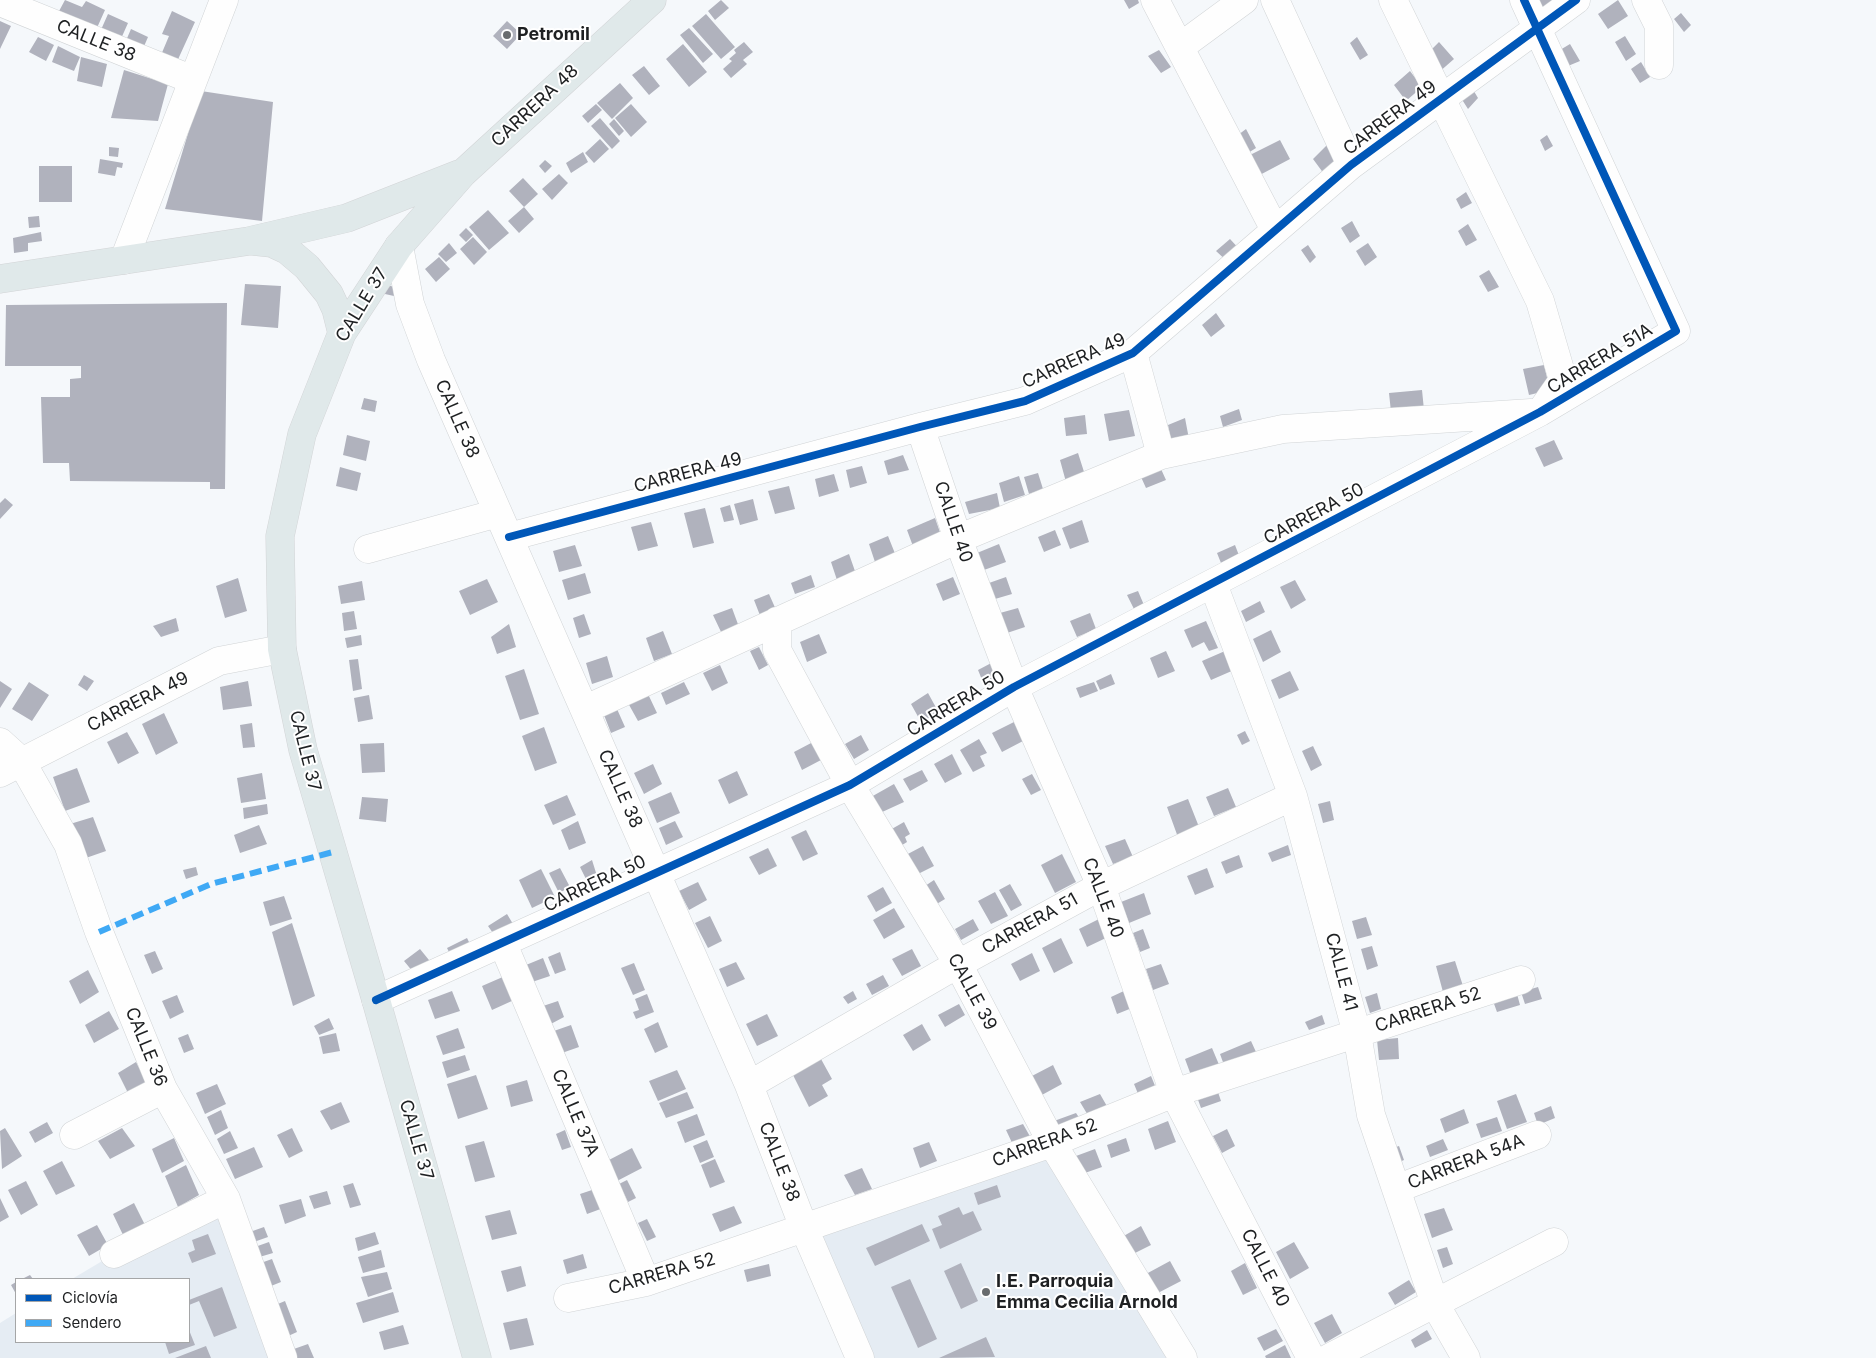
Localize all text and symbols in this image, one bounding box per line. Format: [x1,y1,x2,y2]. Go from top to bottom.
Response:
street label: CALLE 38 [53,15,139,67]
place label: Petromil [517,24,590,46]
marker: Petromil [501,29,513,41]
street label: CARRERA 48 [487,60,583,152]
street label: CARRERA 49 [1339,76,1441,160]
street label: CALLE 37 [331,264,393,346]
street label: CARRERA 51A [1543,319,1657,399]
street label: CARRERA 49 [1019,329,1129,393]
street label: CALLE 38 [430,376,484,462]
street label: CARRERA 49 [632,448,744,498]
street label: CALLE 40 [929,479,977,565]
street label: CARRERA 50 [1260,479,1368,549]
street label: CARRERA 50 [903,666,1009,742]
street label: CARRERA 49 [84,667,192,737]
street label: CALLE 37 [285,708,325,794]
street label: CALLE 38 [593,746,647,832]
street label: CARRERA 50 [540,851,650,917]
street label: CALLE 40 [1078,855,1128,941]
street label: CARRERA 51 [978,889,1082,959]
street label: CALLE 41 [1320,931,1362,1013]
street label: CALLE 39 [943,950,1001,1034]
street label: CARRERA 52 [1372,983,1484,1037]
street label: CALLE 36 [120,1004,172,1090]
street label: CALLE 37A [547,1066,603,1160]
street label: CALLE 37 [394,1097,438,1183]
street label: CARRERA 52 [990,1114,1100,1172]
street label: CALLE 38 [754,1119,804,1205]
street label: CARRERA 54A [1405,1130,1527,1194]
street label: CALLE 40 [1236,1225,1294,1311]
street label: CARRERA 52 [606,1248,718,1300]
place label: I.E. Parroquia Emma Cecilia Arnold [996,1271,1178,1314]
legend [15,1278,190,1343]
marker: I.E. Parroquia Emma Cecilia Arnold [980,1286,992,1298]
text: Ciclovía [62,1288,118,1307]
text: Sendero [62,1313,122,1332]

